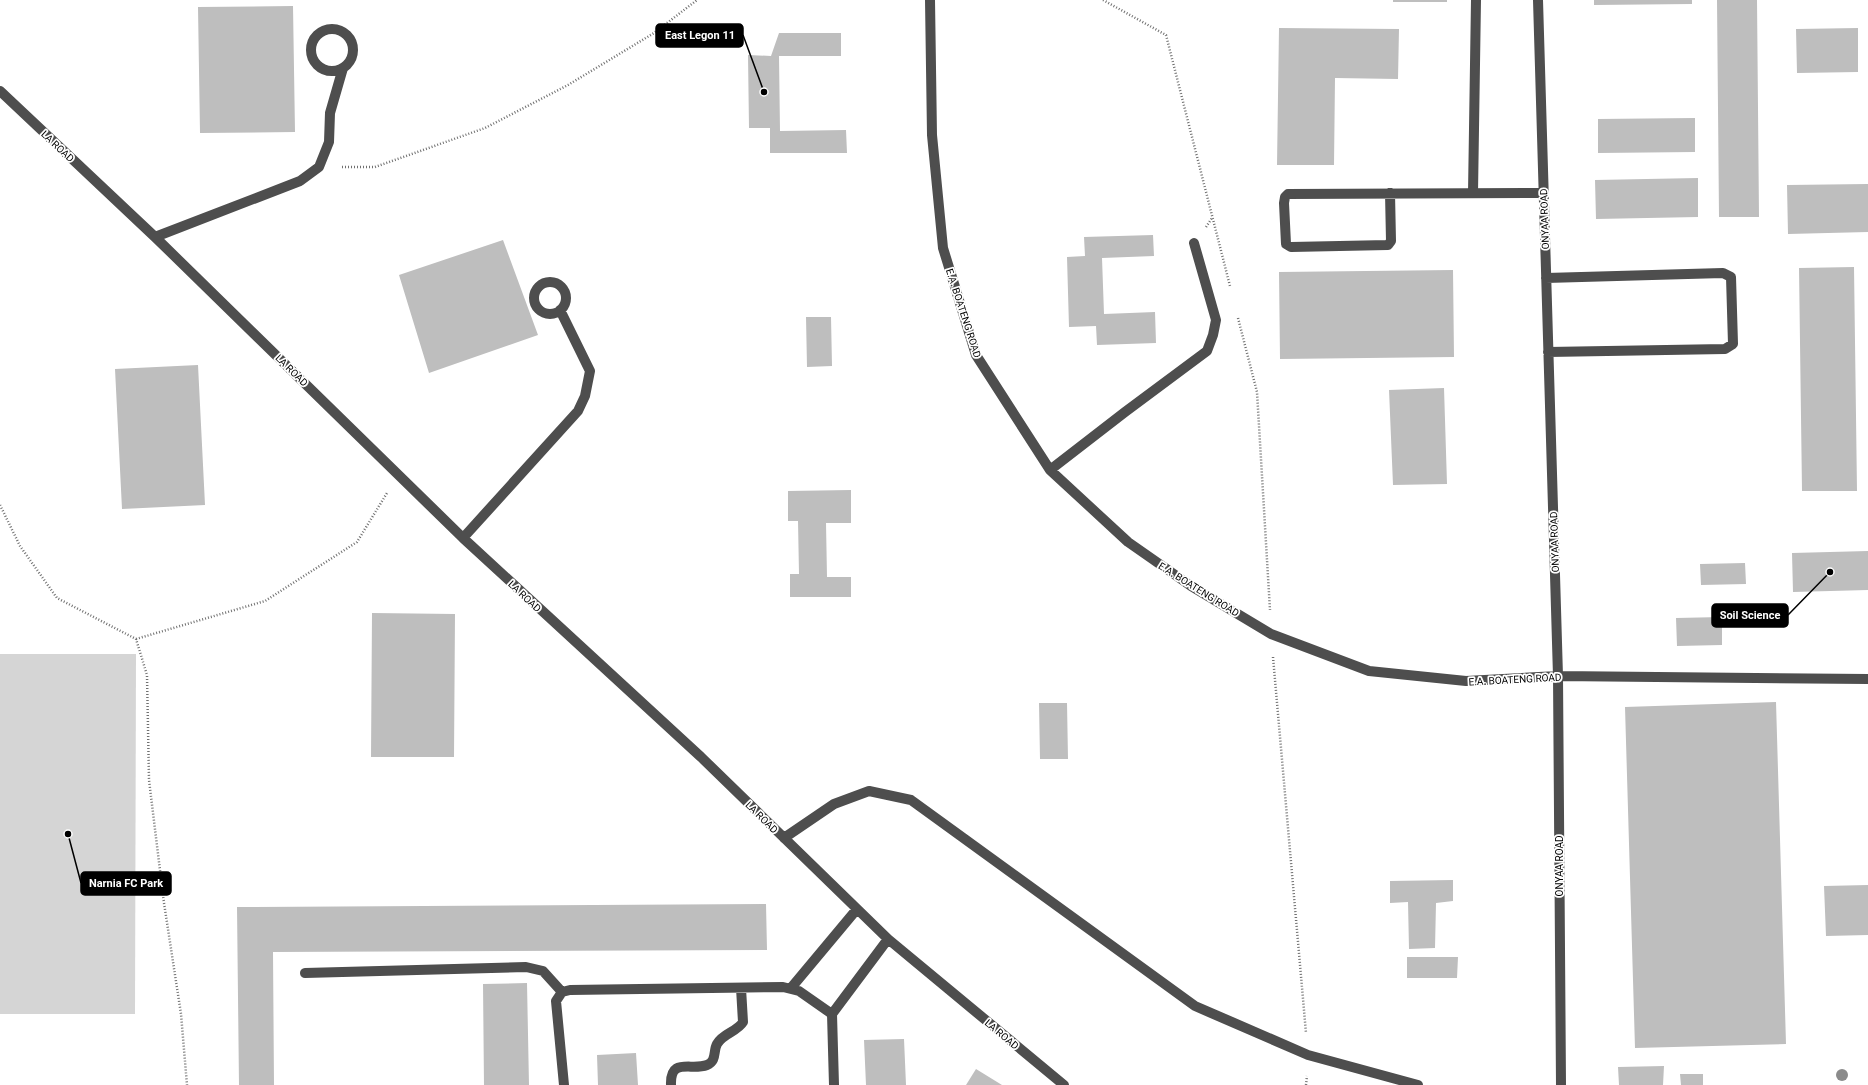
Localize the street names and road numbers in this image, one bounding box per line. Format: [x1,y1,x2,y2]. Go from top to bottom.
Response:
street label: LA ROAD [39,129,76,164]
street label: ONYAA ROAD [1538,188,1551,250]
street label: E.A. BOATENG ROAD [944,267,983,359]
street label: LA ROAD [273,352,310,388]
street label: ONYAA ROAD [1548,511,1561,573]
street label: E.A. BOATENG ROAD [1156,560,1241,619]
street label: LA ROAD [506,579,543,614]
street label: E.A. BOATENG ROAD [1468,672,1562,687]
street label: LA ROAD [743,799,780,835]
street label: ONYAA ROAD [1554,836,1565,896]
street label: LA ROAD [983,1017,1021,1052]

